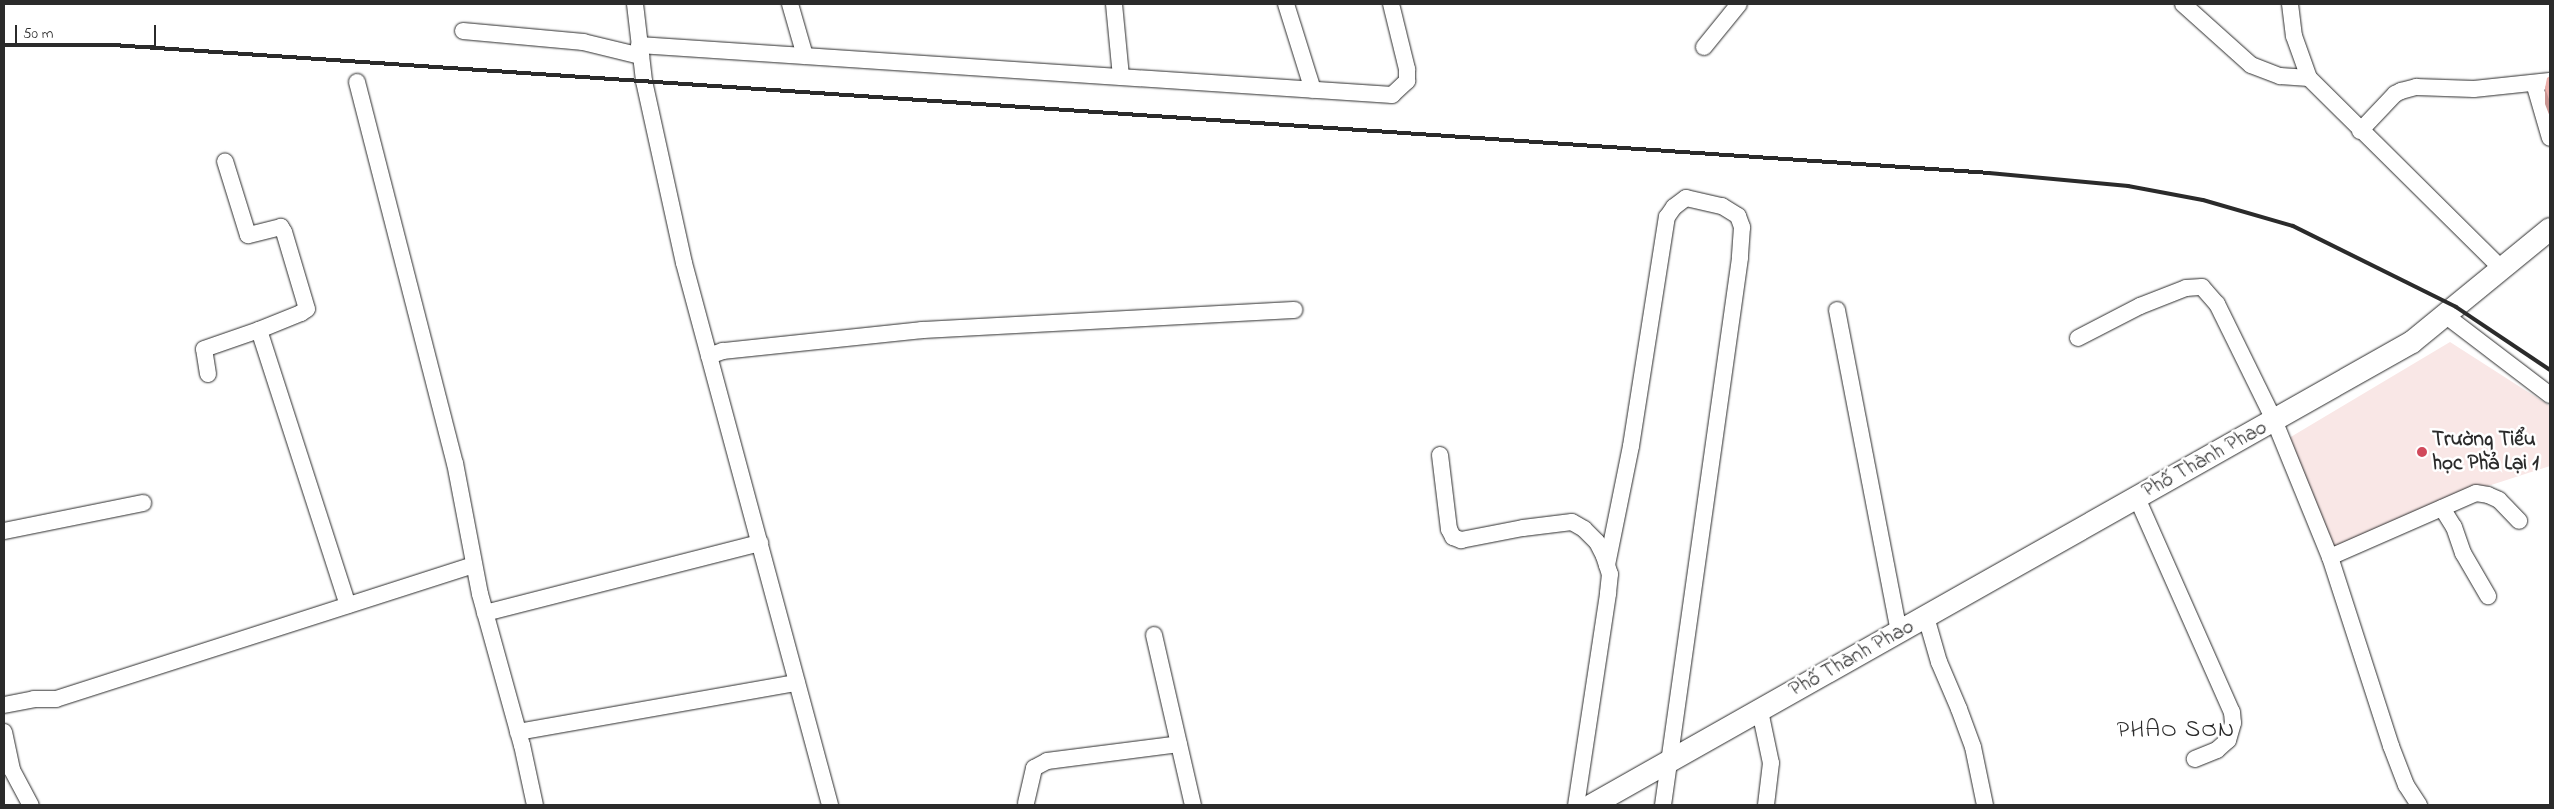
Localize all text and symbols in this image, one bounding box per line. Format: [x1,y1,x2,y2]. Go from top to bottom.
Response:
scale bar [18,15,159,47]
text: 50 m [23,23,53,45]
street label: Phố Thành Phao [2138,415,2272,505]
place label: Trường Tiểu học Phả Lại 1 [2432,427,2539,477]
marker: Trường Tiểu học Phả Lại 1 [2416,446,2428,458]
street label: Phố Thành Phao [1785,614,1919,704]
district label: PHAO SƠN [2116,717,2236,745]

